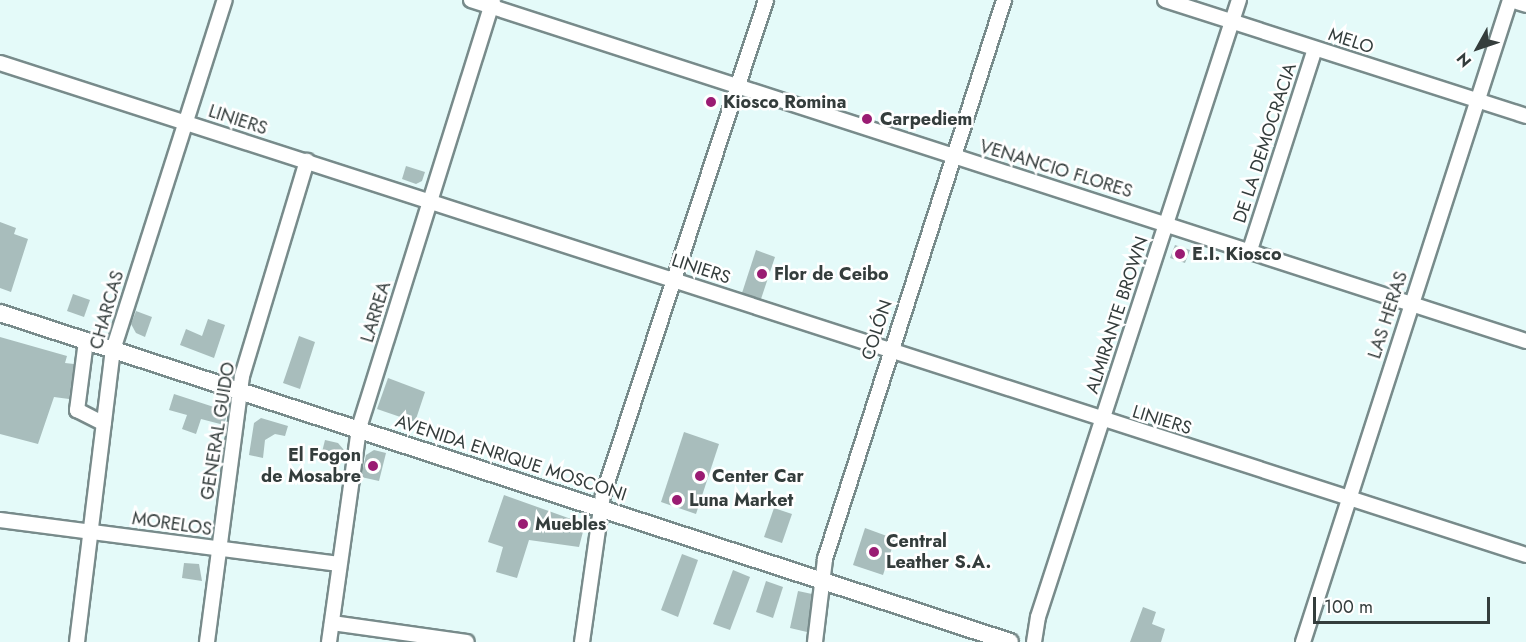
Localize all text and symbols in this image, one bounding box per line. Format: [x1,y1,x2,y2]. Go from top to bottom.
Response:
north arrow [1448,18,1508,78]
street label: MELO [1326,24,1376,58]
text: N [1451,48,1477,72]
street label: DE LA DEMOCRACIA [1229,60,1301,226]
place label: Kiosco Romina [723,91,846,113]
marker: Kiosco Romina [704,95,718,109]
street label: LINIERS [206,100,270,140]
place label: Carpediem [880,108,972,130]
marker: Carpediem [858,110,876,128]
street label: VENANCIO FLORES [977,135,1135,203]
street label: ALMIRANTE BROWN [1081,234,1153,396]
place label: E.I. Kiosco [1192,243,1281,265]
marker: E.I. Kiosco [1173,247,1187,261]
street label: LINIERS [669,249,733,289]
place label: Flor de Ceibo [774,263,889,285]
marker: Flor de Ceibo [755,267,769,281]
street label: CHARCAS [85,268,129,352]
street label: LAS HERAS [1364,269,1412,361]
street label: LARREA [357,279,395,345]
street label: COLÓN [857,297,897,363]
street label: GENERAL GUIDO [196,361,240,501]
street label: LINIERS [1130,401,1194,439]
street label: AVENIDA ENRIQUE MOSCONI [393,410,629,506]
place label: El Fogon de Mosabre [261,445,361,488]
marker: El Fogon de Mosabre [366,459,380,473]
place label: Center Car [712,465,804,487]
marker: Center Car [693,469,707,483]
place label: Luna Market [689,489,793,511]
marker: Luna Market [670,493,684,507]
street label: MORELOS [131,508,213,540]
place label: Muebles [535,513,606,535]
marker: Muebles [516,517,530,531]
place label: Central Leather S.A. [886,531,991,574]
marker: Central Leather S.A. [867,545,881,559]
scale bar [1316,585,1493,623]
text: 100 m [1324,594,1373,620]

